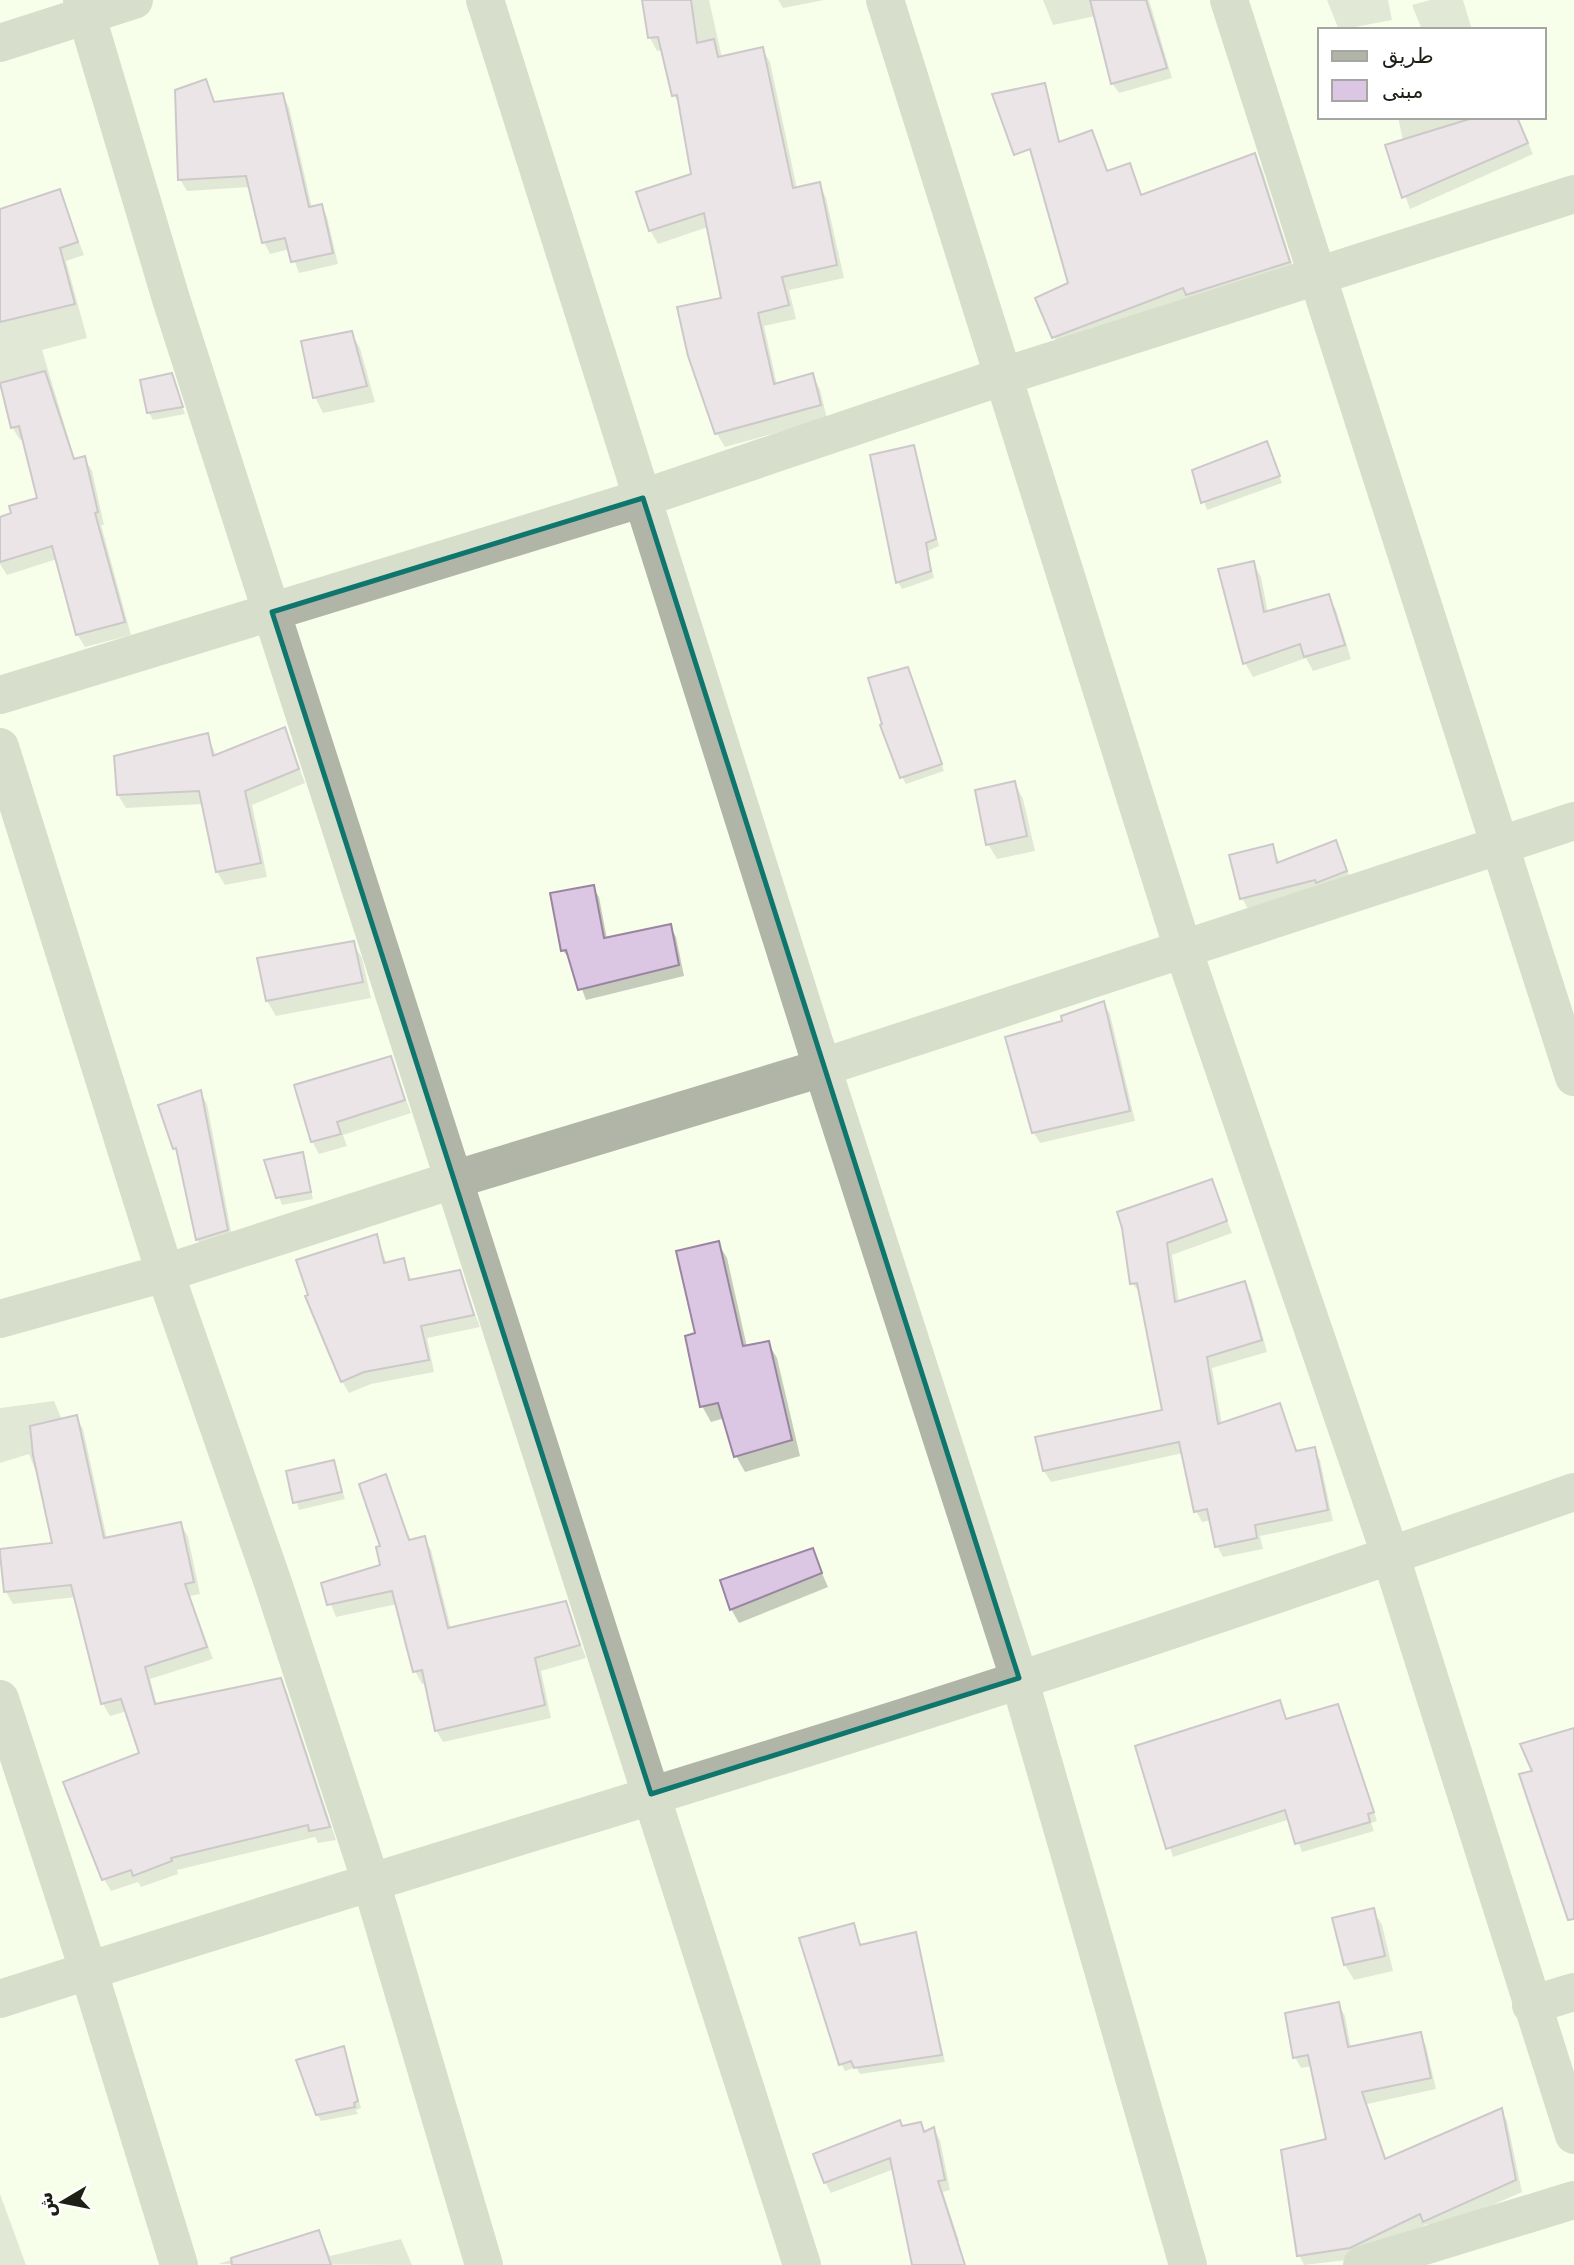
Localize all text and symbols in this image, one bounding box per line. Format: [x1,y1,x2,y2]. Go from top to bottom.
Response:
legend [1318,28,1546,119]
text: طريق [1382,44,1434,68]
text: مبنى [1382,79,1423,103]
north arrow [28,2167,98,2237]
text: ش [33,2190,60,2220]

